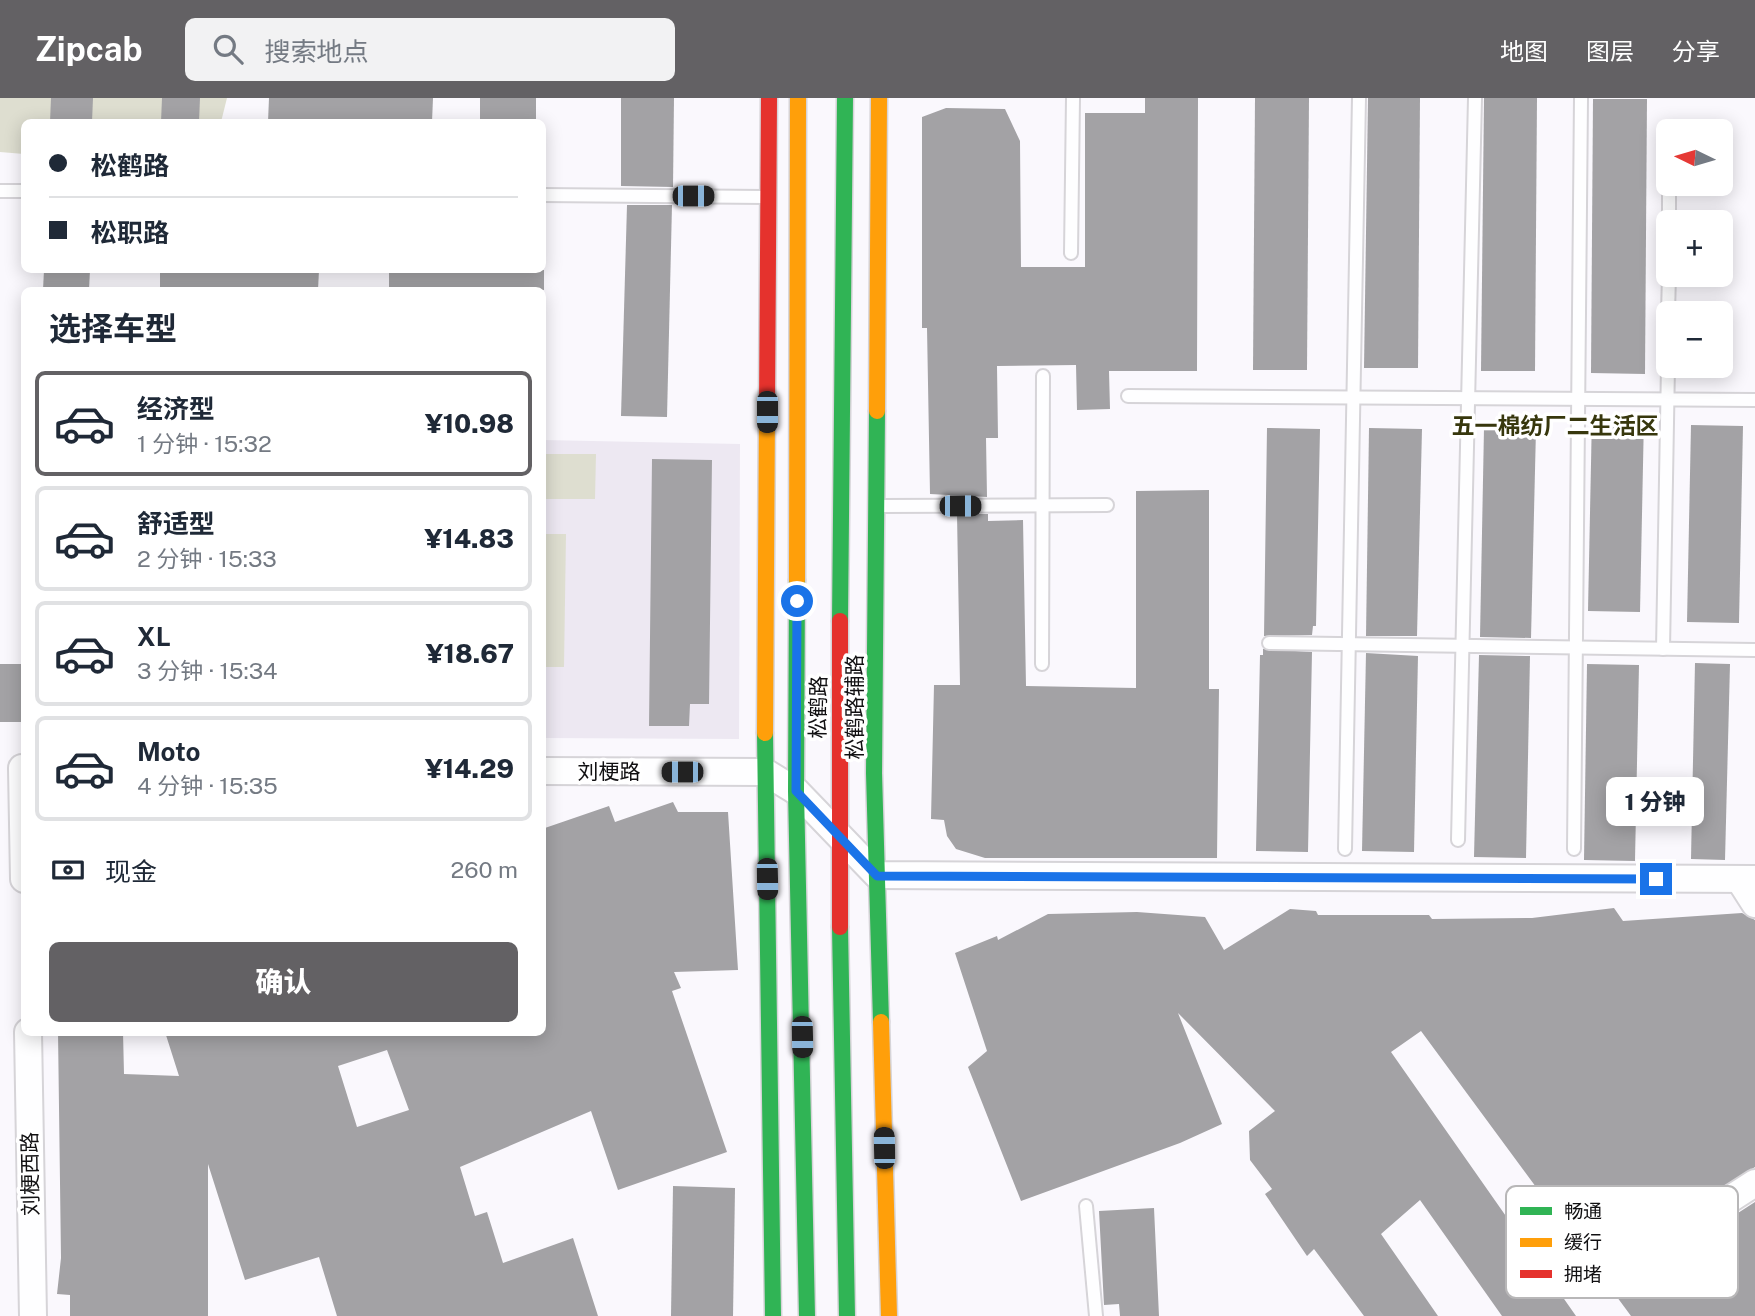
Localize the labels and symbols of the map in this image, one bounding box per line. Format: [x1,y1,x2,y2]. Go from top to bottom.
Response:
north arrow [1656,119,1732,196]
car [673,186,715,207]
car [757,391,778,433]
district label: 五一棉纺厂二生活区 [1452,412,1659,439]
car [940,496,982,517]
route start [781,585,813,617]
street label: 松鹤路辅路 [842,655,867,760]
street label: 松鹤路 [805,675,831,739]
street label: 刘梗路 [578,759,641,784]
car [662,762,704,783]
callout: 1 分钟 [1607,778,1705,826]
car [757,858,778,900]
route end [1640,863,1672,895]
car [792,1016,813,1058]
car [874,1127,895,1169]
street label: 刘梗西路 [17,1132,43,1216]
legend [1506,1186,1738,1298]
text: 畅通 [1564,1200,1602,1222]
text: 缓行 [1564,1231,1602,1253]
text: 拥堵 [1564,1263,1602,1285]

